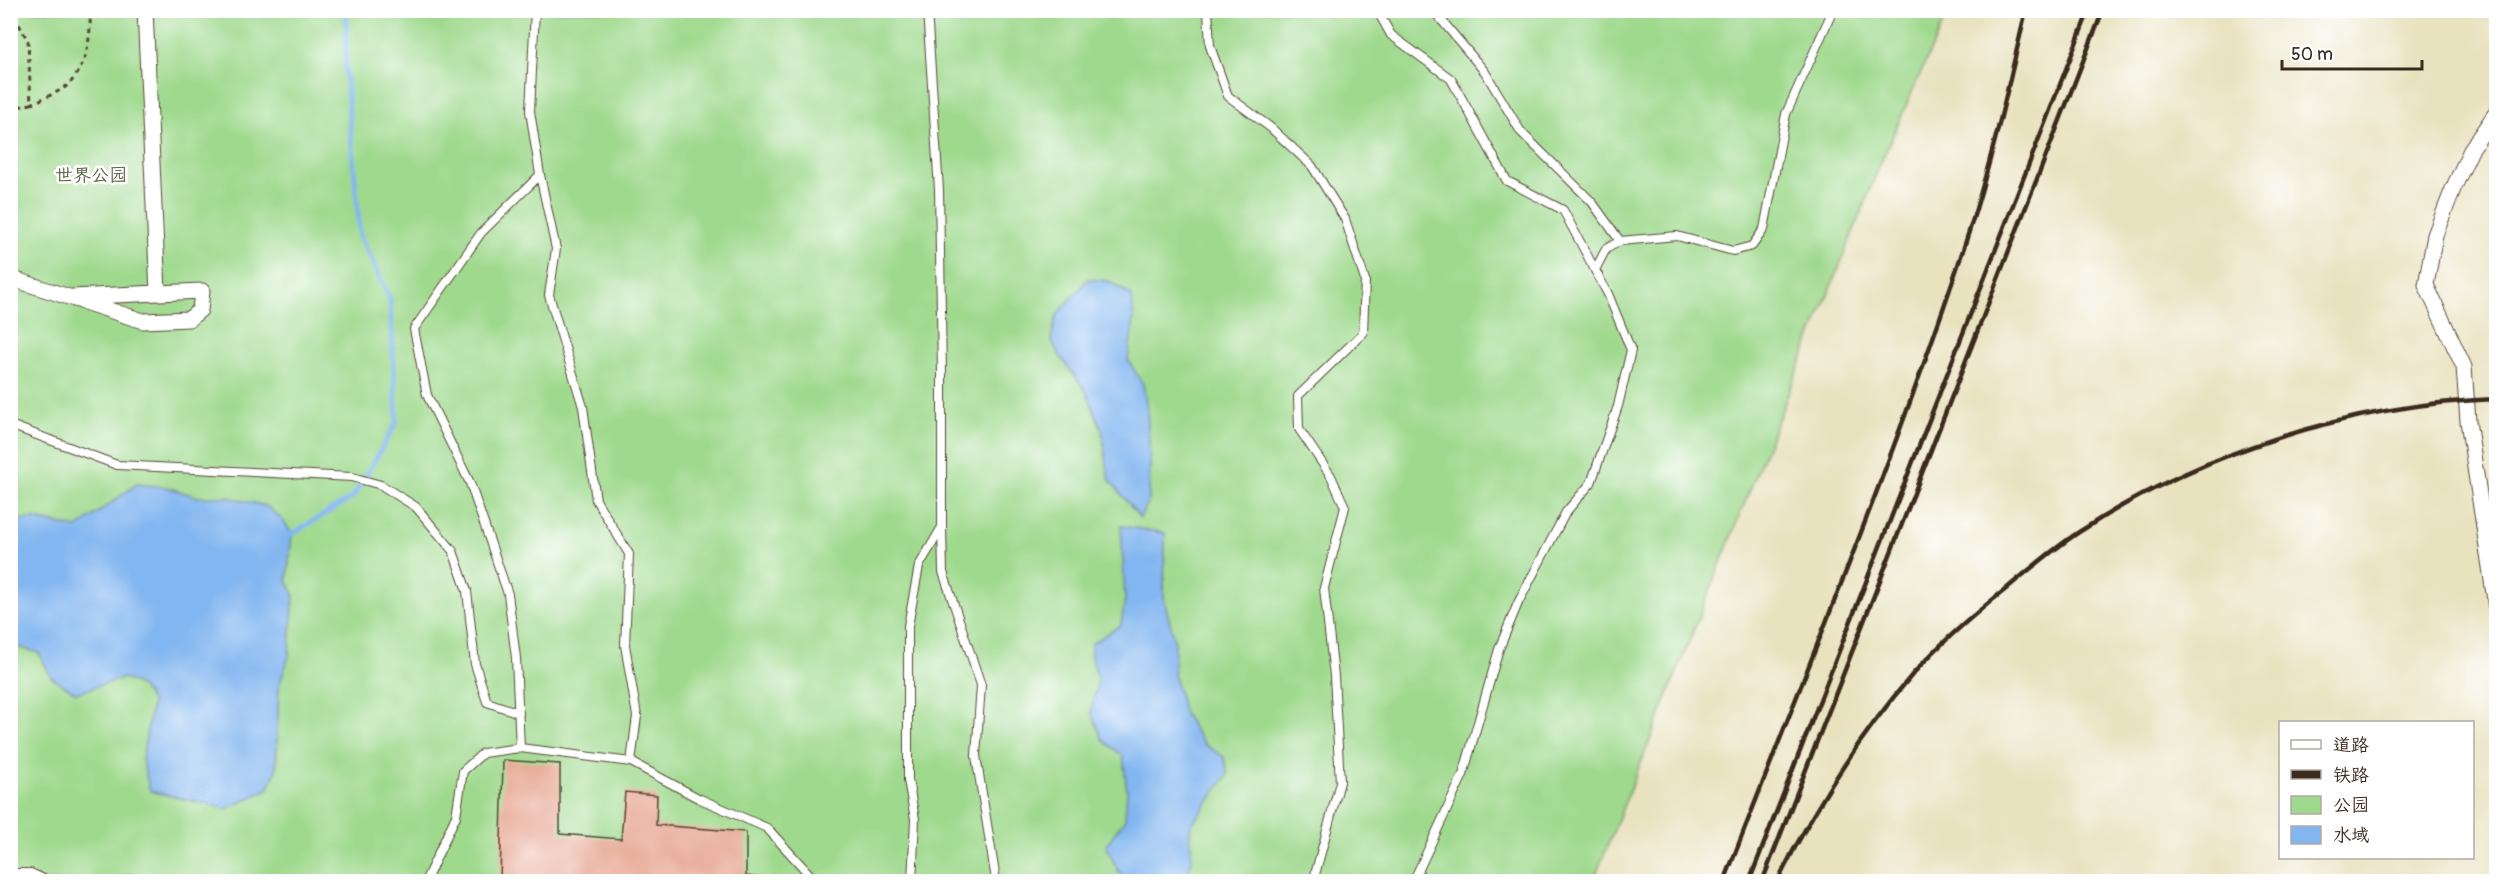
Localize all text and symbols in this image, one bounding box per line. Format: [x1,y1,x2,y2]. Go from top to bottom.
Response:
scale bar [2282,33,2422,71]
text: 50 m [2291,43,2333,66]
park label: 世界公园 [55,164,127,187]
legend [2279,721,2474,859]
text: 道路 [2333,734,2369,757]
text: 铁路 [2333,764,2369,787]
text: 公园 [2333,794,2369,817]
text: 水域 [2333,824,2369,847]

